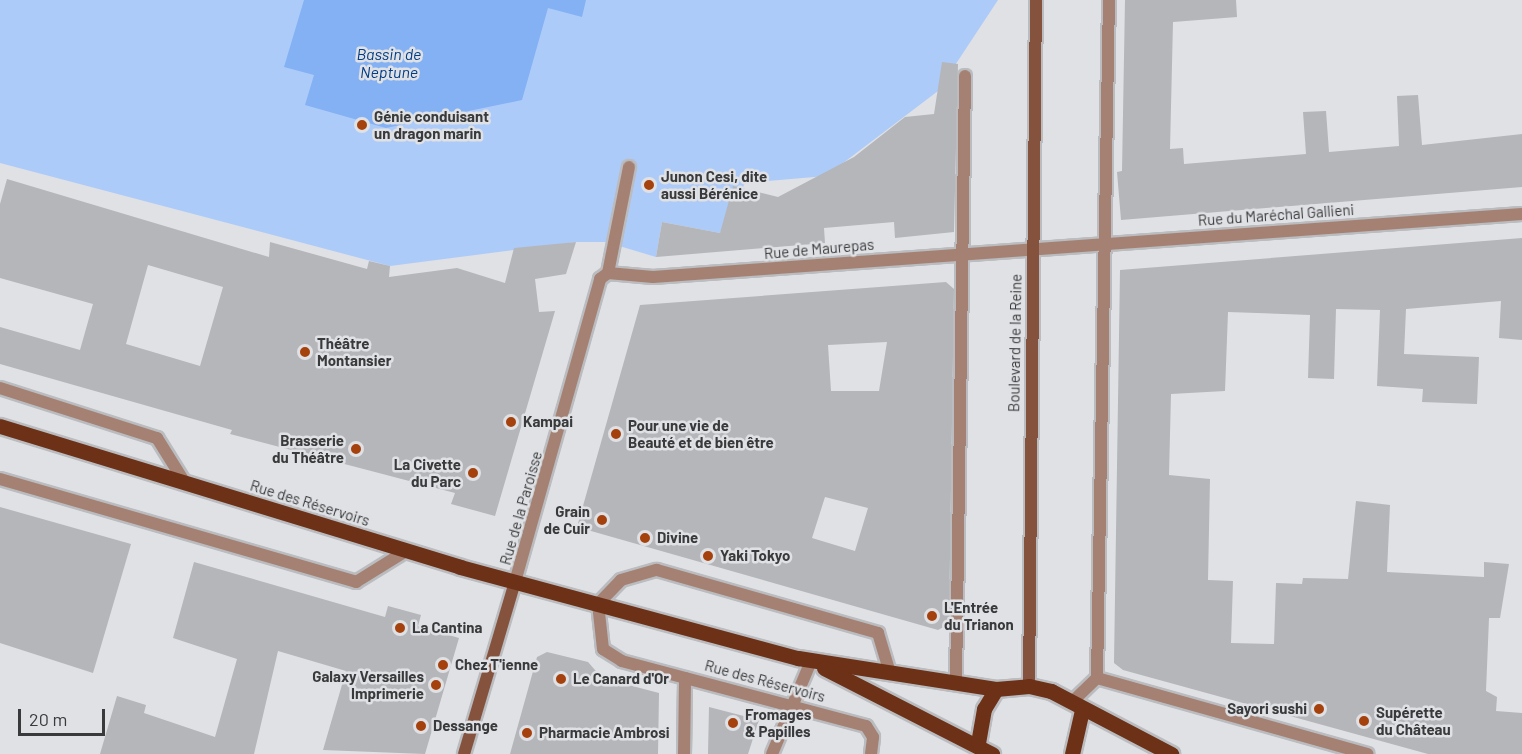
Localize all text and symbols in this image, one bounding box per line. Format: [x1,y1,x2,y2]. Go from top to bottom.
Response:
water label: Bassin de Neptune [357,44,421,82]
place label: Génie conduisant un dragon marin [374,107,489,142]
marker: Génie conduisant un dragon marin [355,118,369,132]
place label: Junon Cesi, dite aussi Bérénice [661,167,767,202]
marker: Junon Cesi, dite aussi Bérénice [642,178,656,192]
street label: Rue du Maréchal Gallieni [1197,201,1355,229]
street label: Rue de Maurepas [763,235,875,263]
street label: Boulevard de la Reine [1005,274,1025,412]
place label: Théâtre Montansier [317,334,391,369]
marker: Théâtre Montansier [298,345,312,359]
place label: Kampai [523,413,573,431]
marker: Kampai [504,415,518,429]
place label: Pour une vie de Beauté et de bien être [628,416,774,451]
marker: Pour une vie de Beauté et de bien être [609,427,623,441]
place label: Brasserie du Théâtre [272,431,344,466]
marker: Brasserie du Théâtre [349,442,363,456]
street label: Rue de la Paroisse [496,449,546,567]
place label: La Civette du Parc [394,455,461,490]
marker: La Civette du Parc [466,466,480,480]
street label: Rue des Réservoirs [248,476,372,530]
place label: Grain de Cuir [543,502,590,537]
marker: Grain de Cuir [595,513,609,527]
place label: Divine [657,529,698,547]
marker: Divine [638,531,652,545]
place label: Yaki Tokyo [720,547,790,565]
marker: Yaki Tokyo [701,549,715,563]
place label: L'Entrée du Trianon [944,598,1014,633]
marker: L'Entrée du Trianon [925,609,939,623]
place label: La Cantina [412,619,482,637]
marker: La Cantina [393,621,407,635]
place label: Chez T'ienne [455,656,538,674]
street label: Rue des Réservoirs [703,656,827,706]
marker: Chez T'ienne [436,658,450,672]
place label: Galaxy Versailles Imprimerie [312,667,424,702]
place label: Le Canard d'Or [573,670,669,688]
marker: Le Canard d'Or [554,672,568,686]
marker: Galaxy Versailles Imprimerie [429,678,443,692]
scale bar [21,697,108,735]
place label: Sayori sushi [1227,700,1307,718]
marker: Sayori sushi [1312,702,1326,716]
place label: Supérette du Château [1376,703,1451,738]
place label: Fromages & Papilles [745,705,811,740]
text: 20 m [29,708,67,730]
marker: Supérette du Château [1357,714,1371,728]
marker: Fromages & Papilles [726,716,740,730]
place label: Dessange [433,717,498,735]
marker: Dessange [414,719,428,733]
place label: Pharmacie Ambrosi [539,724,670,742]
marker: Pharmacie Ambrosi [520,726,534,740]

